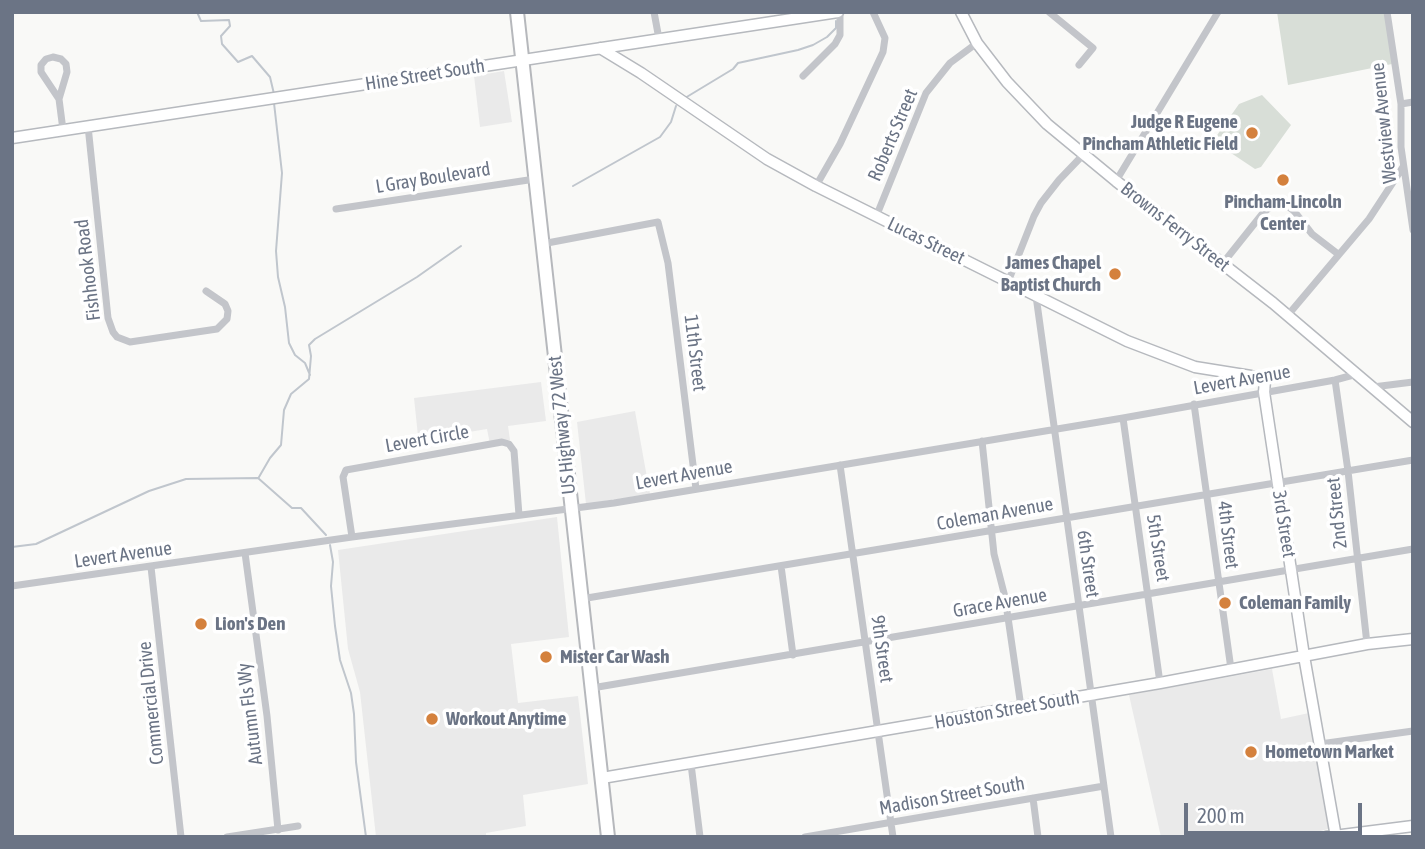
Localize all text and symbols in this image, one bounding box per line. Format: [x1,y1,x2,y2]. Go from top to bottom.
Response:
street label: Hine Street South [364,54,486,96]
street label: Westview Avenue [1366,62,1402,184]
street label: Roberts Street [863,85,923,185]
place label: Judge R Eugene Pincham Athletic Field [1082,111,1238,155]
marker: Judge R Eugene Pincham Athletic Field [1244,125,1260,141]
street label: L Gray Boulevard [374,158,492,198]
marker: Pincham-Lincoln Center [1275,172,1291,188]
street label: Browns Ferry Street [1116,177,1234,277]
place label: Pincham-Lincoln Center [1224,191,1342,235]
street label: Lucas Street [884,212,968,270]
street label: Fishhook Road [70,218,106,322]
place label: James Chapel Baptist Church [1001,252,1101,296]
marker: James Chapel Baptist Church [1107,266,1123,282]
street label: 11th Street [679,313,711,393]
street label: US Highway 72 West [543,354,581,496]
street label: Levert Avenue [1192,360,1292,400]
street label: Levert Circle [383,420,471,458]
street label: Levert Avenue [634,455,734,495]
street label: 2nd Street [1322,476,1352,550]
street label: 3rd Street [1267,489,1301,559]
street label: Coleman Avenue [935,493,1055,535]
street label: 4th Street [1213,500,1243,570]
street label: 5th Street [1141,513,1175,583]
street label: 6th Street [1072,529,1104,599]
street label: Levert Avenue [73,537,173,573]
street label: Grace Avenue [951,584,1049,622]
place label: Coleman Family [1239,592,1351,614]
marker: Coleman Family [1217,595,1233,611]
place label: Lion's Den [215,613,285,635]
street label: 9th Street [866,614,898,684]
marker: Lion's Den [193,616,209,632]
street label: Commercial Drive [133,640,169,766]
place label: Mister Car Wash [560,646,669,668]
marker: Mister Car Wash [538,649,554,665]
street label: Autumn Fls Wy [232,662,268,766]
street label: Houston Street South [933,686,1081,734]
place label: Workout Anytime [446,708,566,730]
marker: Workout Anytime [424,711,440,727]
place label: Hometown Market [1265,741,1394,763]
marker: Hometown Market [1243,744,1259,760]
street label: Madison Street South [877,772,1027,820]
scale bar [1187,790,1366,834]
text: 200 m [1197,803,1245,827]

